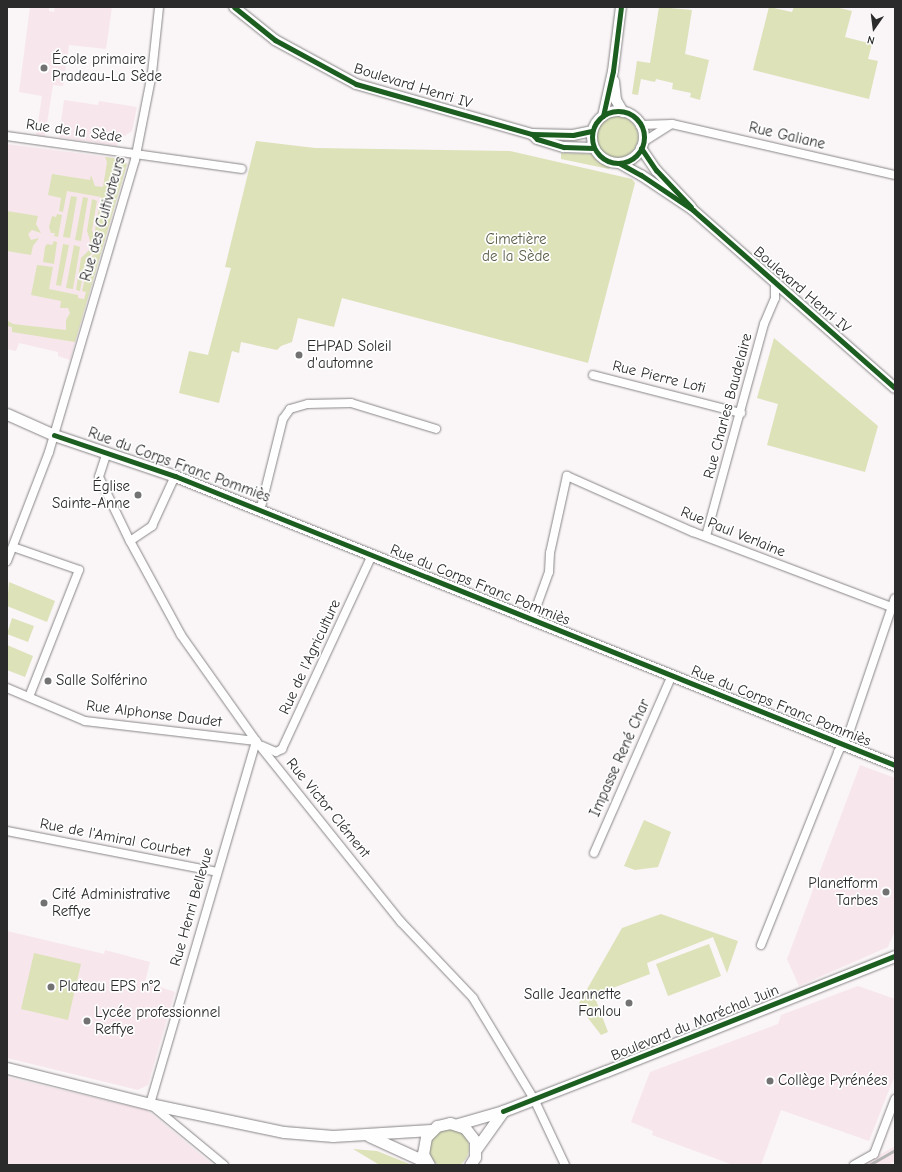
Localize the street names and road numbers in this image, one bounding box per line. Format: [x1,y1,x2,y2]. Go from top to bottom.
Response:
street label: Boulevard Henri IV [352,59,474,113]
street label: Rue de la Sède [25,115,123,147]
street label: Rue Galiane [747,118,827,154]
street label: Rue des Cultivateurs [77,155,129,283]
street label: Boulevard Henri IV [750,243,854,337]
street label: Rue Charles Baudelaire [700,331,756,481]
street label: Rue Pierre Loti [611,357,707,397]
street label: Rue du Corps Franc Pommiès [86,424,272,506]
street label: Rue Paul Verlaine [678,503,788,561]
street label: Rue du Corps Franc Pommiès [388,541,572,629]
street label: Rue de l'Agriculture [275,596,345,718]
street label: Rue du Corps Franc Pommiès [689,662,873,750]
street label: Impasse René Char [586,696,654,820]
street label: Rue Alphonse Daudet [85,697,223,731]
street label: Rue Victor Clément [282,755,374,861]
street label: Rue de l'Amiral Courbet [38,815,192,861]
street label: Rue Henri Bellevue [166,846,218,968]
street label: Boulevard du Maréchal Juin [608,981,782,1065]

